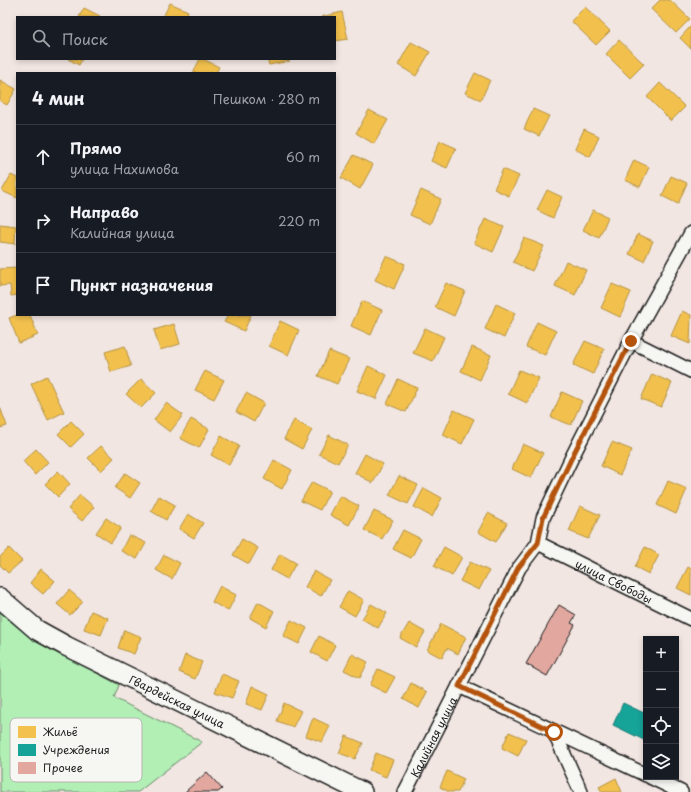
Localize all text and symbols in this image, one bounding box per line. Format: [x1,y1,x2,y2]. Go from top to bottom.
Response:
search box [16,16,336,60]
icon: search [30,27,52,49]
text: Поиск [62,27,108,50]
text: 4 мин [32,85,85,111]
text: Пешком · 280 m [213,89,320,108]
text: Прямо [70,136,121,159]
icon: ahead [32,146,54,168]
text: 60 m [286,147,320,166]
text: улица Нахимова [70,159,179,178]
text: Направо [70,200,139,223]
icon: right [32,210,54,232]
text: 220 m [278,211,320,230]
text: Калийная улица [70,223,174,242]
text: Пункт назначения [70,273,213,296]
icon: arrive [32,274,54,296]
route end [622,332,640,350]
street label: улица Свободы [573,555,656,607]
map controls [643,636,679,780]
button: + [643,636,679,672]
street label: Гвардейская улица [126,670,228,732]
button: − [643,672,679,708]
street label: Калийная улица [405,693,461,780]
button: locate [643,708,679,744]
legend [10,718,142,782]
text: Жильё [42,723,78,740]
route start [545,723,563,741]
text: Учреждения [43,741,110,758]
button: layers [643,744,679,780]
text: Прочее [43,759,83,776]

